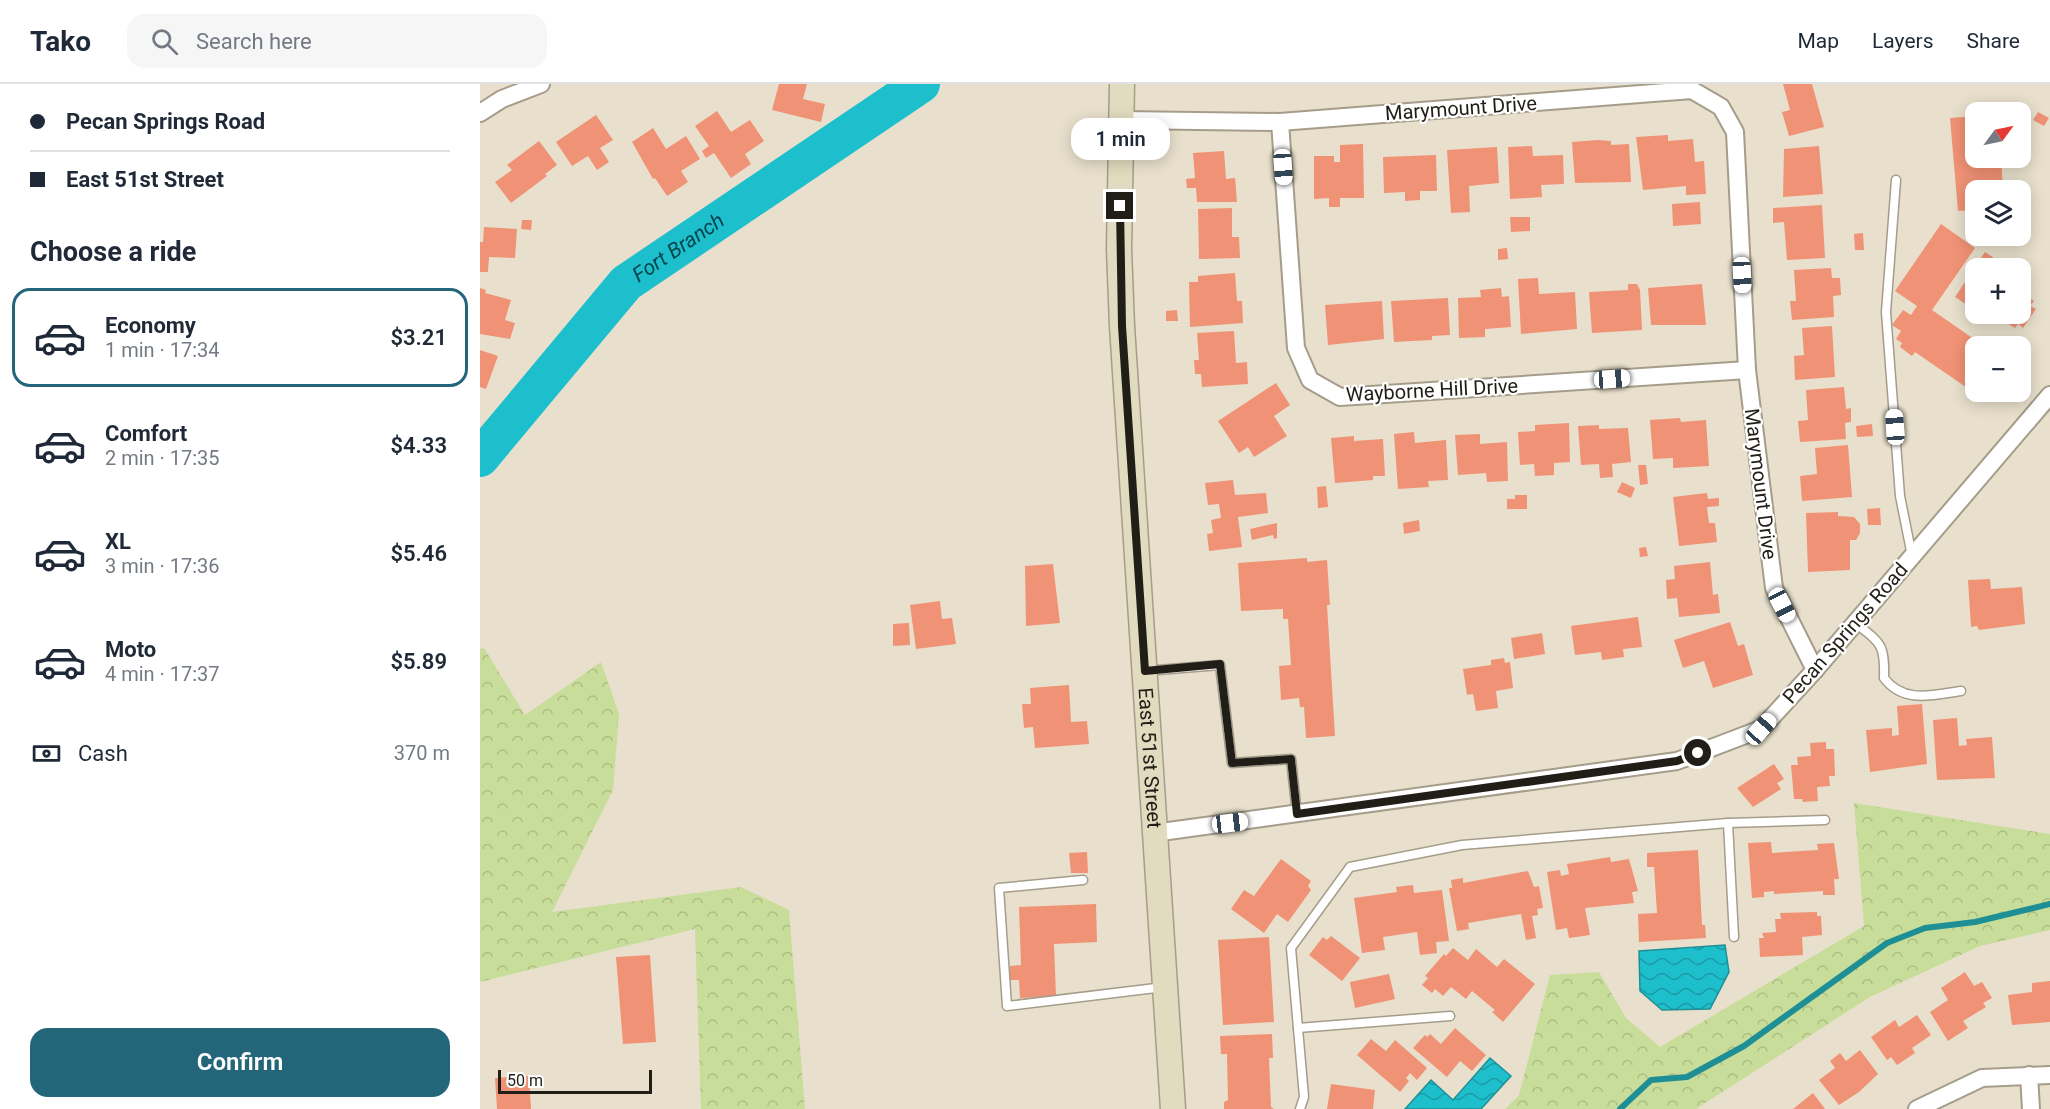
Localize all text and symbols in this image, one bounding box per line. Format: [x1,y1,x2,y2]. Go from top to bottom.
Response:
search box [127,14,547,68]
text: Tako [30,25,91,58]
icon: search [148,25,181,58]
text: Search here [196,29,312,54]
text: Map [1797,29,1839,53]
text: Layers [1872,29,1933,53]
text: Share [1966,29,2020,53]
street label: Marymount Drive [1384,91,1538,125]
north arrow [1965,102,2031,168]
map controls [1965,102,2031,402]
text: Pecan Springs Road [66,109,265,134]
callout: 1 min [1070,119,1170,161]
text: 1 min [1095,127,1146,151]
car [1273,148,1293,186]
text: East 51st Street [66,167,224,192]
button: layers [1965,180,2031,246]
route end [1106,192,1133,219]
water label: Fort Branch [628,208,729,287]
text: Choose a ride [30,236,196,268]
car [1732,257,1752,293]
button: + [1965,258,2031,324]
icon: car [33,311,87,365]
text: Economy [105,313,196,338]
text: $3.21 [390,325,447,350]
button: − [1965,336,2031,402]
text: 1 min · 17:34 [105,338,220,362]
car [1593,369,1631,389]
street label: Wayborne Hill Drive [1345,374,1519,406]
street label: Marymount Drive [1740,407,1782,561]
car [1885,408,1905,446]
icon: car [33,419,87,473]
text: Comfort [105,421,187,446]
text: $4.33 [390,433,447,458]
text: 2 min · 17:35 [105,446,220,470]
icon: car [33,527,87,581]
text: XL [105,529,131,554]
text: $5.46 [390,541,447,566]
text: 3 min · 17:36 [105,554,220,578]
street label: Pecan Springs Road [1777,558,1913,708]
car [1766,585,1798,625]
icon: car [33,635,87,689]
text: Moto [105,637,156,662]
text: $5.89 [390,649,447,674]
text: 4 min · 17:37 [105,662,220,686]
street label: East 51st Street [1134,687,1167,829]
car [1742,710,1780,748]
icon: cash [30,737,63,770]
route start [1684,739,1711,766]
text: Cash [78,741,128,766]
text: 370 m [394,741,450,765]
car [1211,812,1249,834]
button: Confirm [30,1028,450,1097]
scale bar [498,1067,652,1094]
text: 50 m [507,1071,543,1090]

